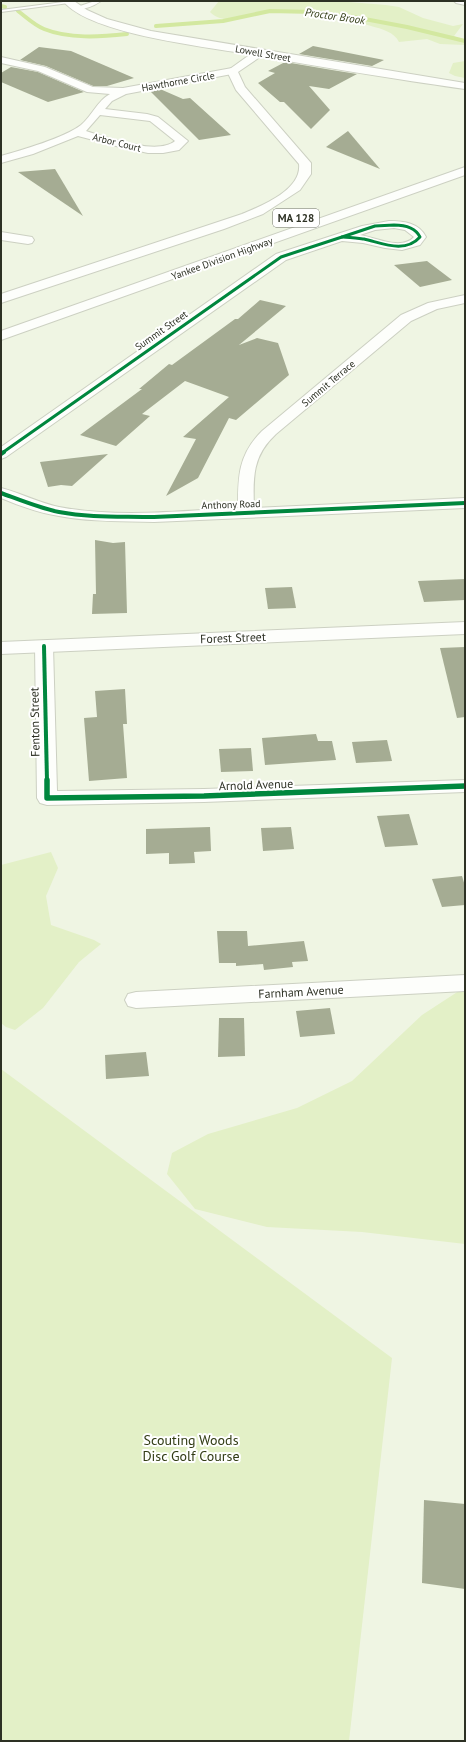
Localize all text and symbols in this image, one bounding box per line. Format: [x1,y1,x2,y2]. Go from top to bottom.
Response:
water label: Proctor Brook [304,5,367,27]
street label: Lowell Street [234,42,292,65]
street label: Hawthorne Circle [140,69,216,94]
street label: Arbor Court [91,130,143,155]
road number: MA 128 [273,209,319,227]
street label: Yankee Division Highway [170,234,275,283]
street label: Summit Street [132,307,191,353]
street label: Summit Terrace [299,357,358,410]
street label: Anthony Road [201,497,261,512]
street label: Forest Street [200,629,266,646]
street label: Fenton Street [26,687,43,757]
street label: Arnold Avenue [219,776,293,793]
street label: Farnham Avenue [258,982,344,1001]
park label: Scouting Woods Disc Golf Course [142,1431,240,1465]

